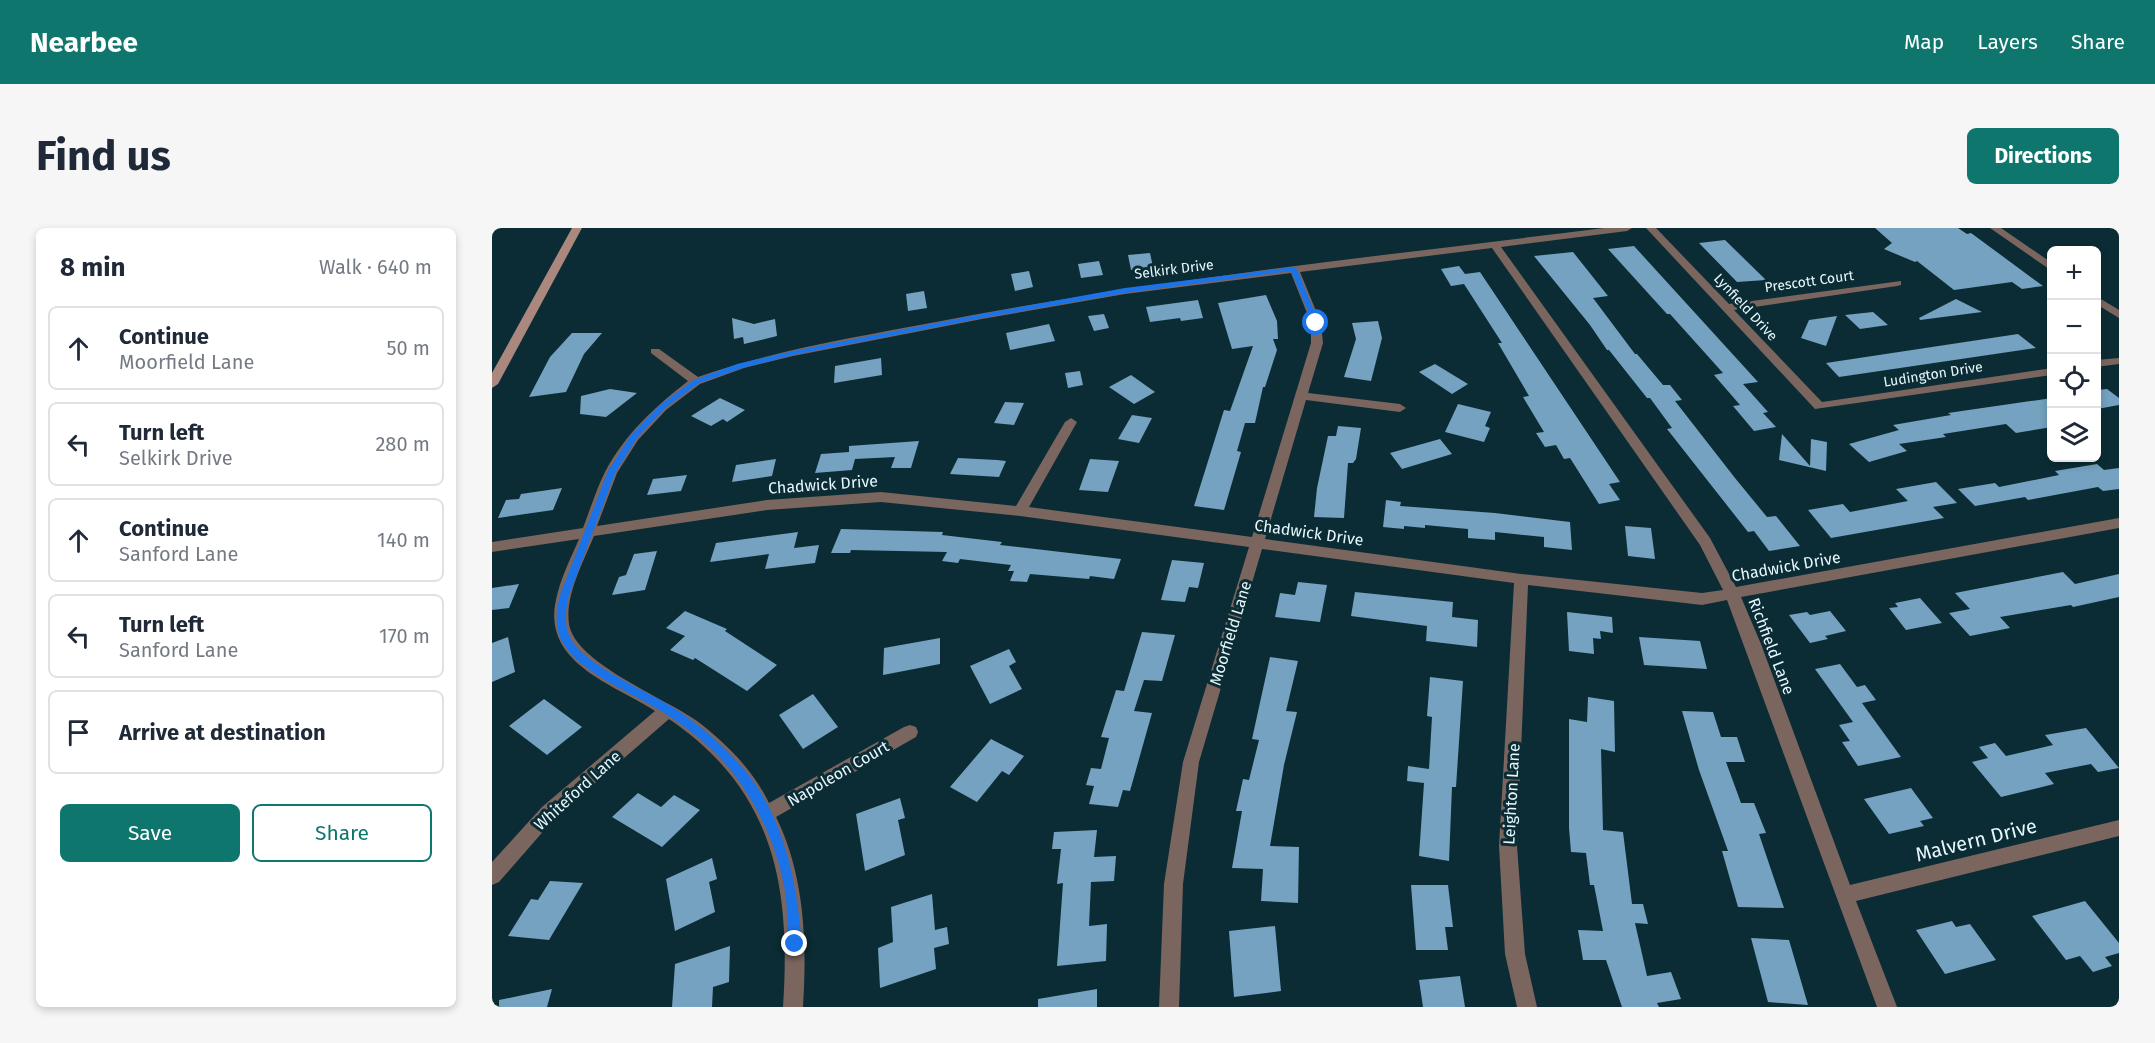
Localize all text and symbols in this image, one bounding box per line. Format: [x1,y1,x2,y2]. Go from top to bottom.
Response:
text: Nearbee [30,26,138,59]
text: Map [1904,29,1944,55]
text: Layers [1977,29,2038,55]
text: Share [2071,29,2125,55]
button: Directions [1967,128,2119,184]
text: Find us [36,131,171,181]
map controls [2047,246,2101,462]
button: + [2047,246,2101,300]
text: 8 min [60,252,126,283]
text: Walk · 640 m [319,255,432,279]
street label: Selkirk Drive [1134,256,1215,283]
street label: Prescott Court [1763,267,1856,296]
street label: Lynfield Drive [1710,270,1781,344]
button: − [2047,300,2101,354]
route start [1302,309,1328,335]
text: Continue [119,323,209,350]
icon: ahead [62,332,95,365]
text: 50 m [386,336,430,360]
text: Moorfield Lane [119,350,254,374]
button: locate [2047,354,2101,408]
street label: Ludington Drive [1882,358,1984,391]
button: layers [2047,408,2101,462]
text: Turn left [119,419,204,446]
icon: left [62,428,95,461]
text: 280 m [375,432,430,456]
text: Selkirk Drive [119,446,233,470]
street label: Chadwick Drive [767,471,879,498]
text: Continue [119,515,209,542]
street label: Chadwick Drive [1253,515,1365,550]
icon: ahead [62,524,95,557]
text: 140 m [377,528,430,552]
text: Sanford Lane [119,542,238,566]
street label: Chadwick Drive [1730,548,1842,585]
street label: Moorfield Lane [1206,579,1255,688]
street label: Richfield Lane [1744,595,1799,697]
text: Turn left [119,611,204,638]
icon: left [62,620,95,653]
text: 170 m [379,624,430,648]
text: Sanford Lane [119,638,238,662]
icon: arrive [62,716,95,749]
text: Arrive at destination [119,719,326,746]
street label: Napoleon Court [784,737,893,810]
street label: Leighton Lane [1499,743,1524,845]
street label: Whiteford Lane [530,746,625,834]
button: Save [60,804,240,862]
button: Share [252,804,432,862]
street label: Malvern Drive [1913,813,2039,867]
route end [781,930,807,956]

